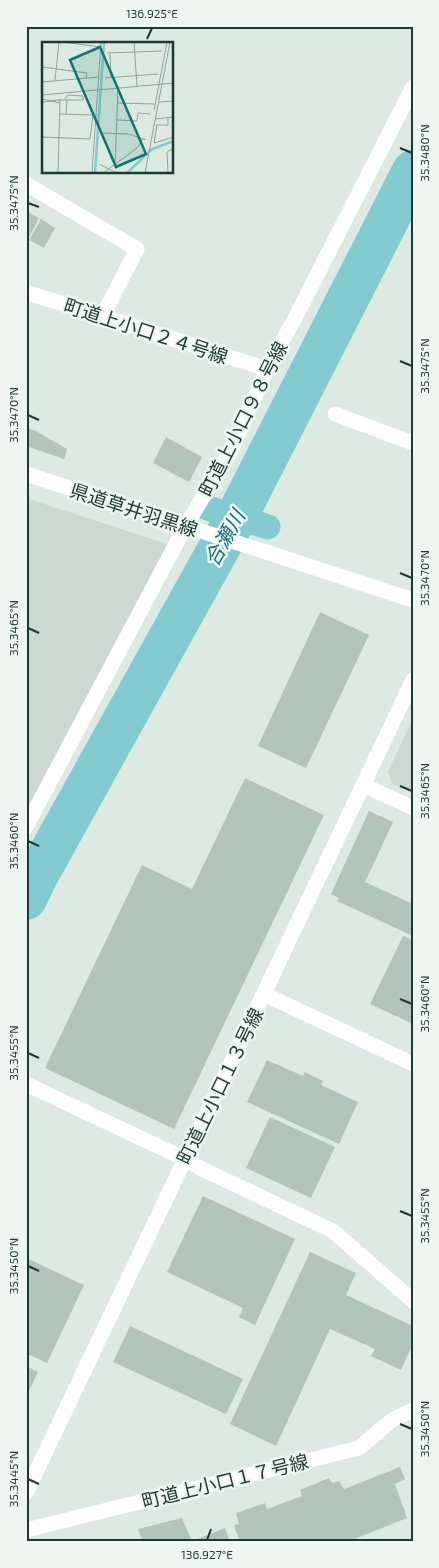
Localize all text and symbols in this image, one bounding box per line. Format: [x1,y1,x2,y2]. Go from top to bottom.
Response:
text: 136.925°E [126,6,178,20]
inset map [42,42,174,174]
text: 35.3480°N [417,124,431,182]
text: 35.3475°N [6,175,20,231]
street label: 町道上小口２４号線 [61,293,231,368]
street label: 町道上小口９８号線 [193,337,292,500]
text: 35.3475°N [417,338,431,394]
text: 35.3470°N [6,387,20,443]
street label: 県道草井羽黒線 [67,478,201,541]
water label: 合瀬川 [199,504,250,570]
text: 35.3470°N [417,550,431,606]
text: 35.3465°N [6,600,20,656]
text: 35.3465°N [417,763,431,819]
text: 35.3460°N [6,813,20,869]
text: 35.3460°N [417,976,431,1032]
street label: 町道上小口１３号線 [172,1004,267,1168]
text: 35.3455°N [6,1025,20,1081]
text: 35.3455°N [417,1188,431,1244]
text: 35.3450°N [6,1238,20,1294]
text: 35.3450°N [417,1401,431,1457]
street label: 町道上小口１７号線 [139,1449,311,1512]
text: 35.3445°N [6,1451,20,1507]
text: 136.927°E [181,1547,233,1561]

